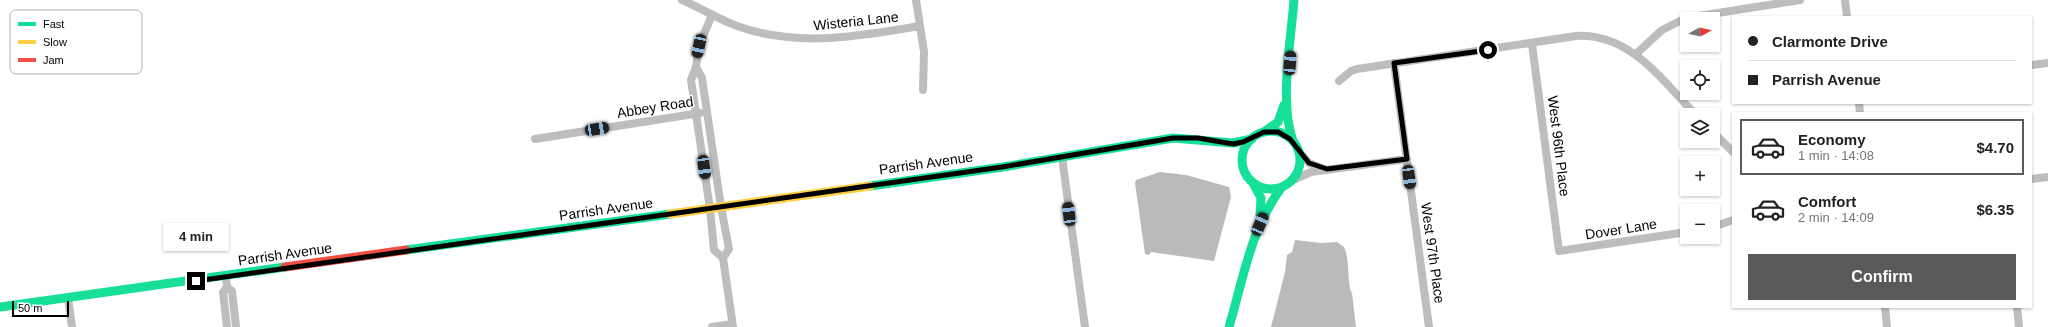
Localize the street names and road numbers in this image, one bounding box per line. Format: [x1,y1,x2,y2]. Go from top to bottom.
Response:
street label: Wisteria Lane [813,9,900,33]
street label: Abbey Road [616,93,694,121]
street label: West 96th Place [1545,95,1573,198]
street label: Parrish Avenue [878,148,974,178]
street label: Parrish Avenue [558,194,654,224]
street label: West 97th Place [1418,202,1448,305]
street label: Dover Lane [1584,215,1658,243]
street label: Parrish Avenue [237,239,333,269]

